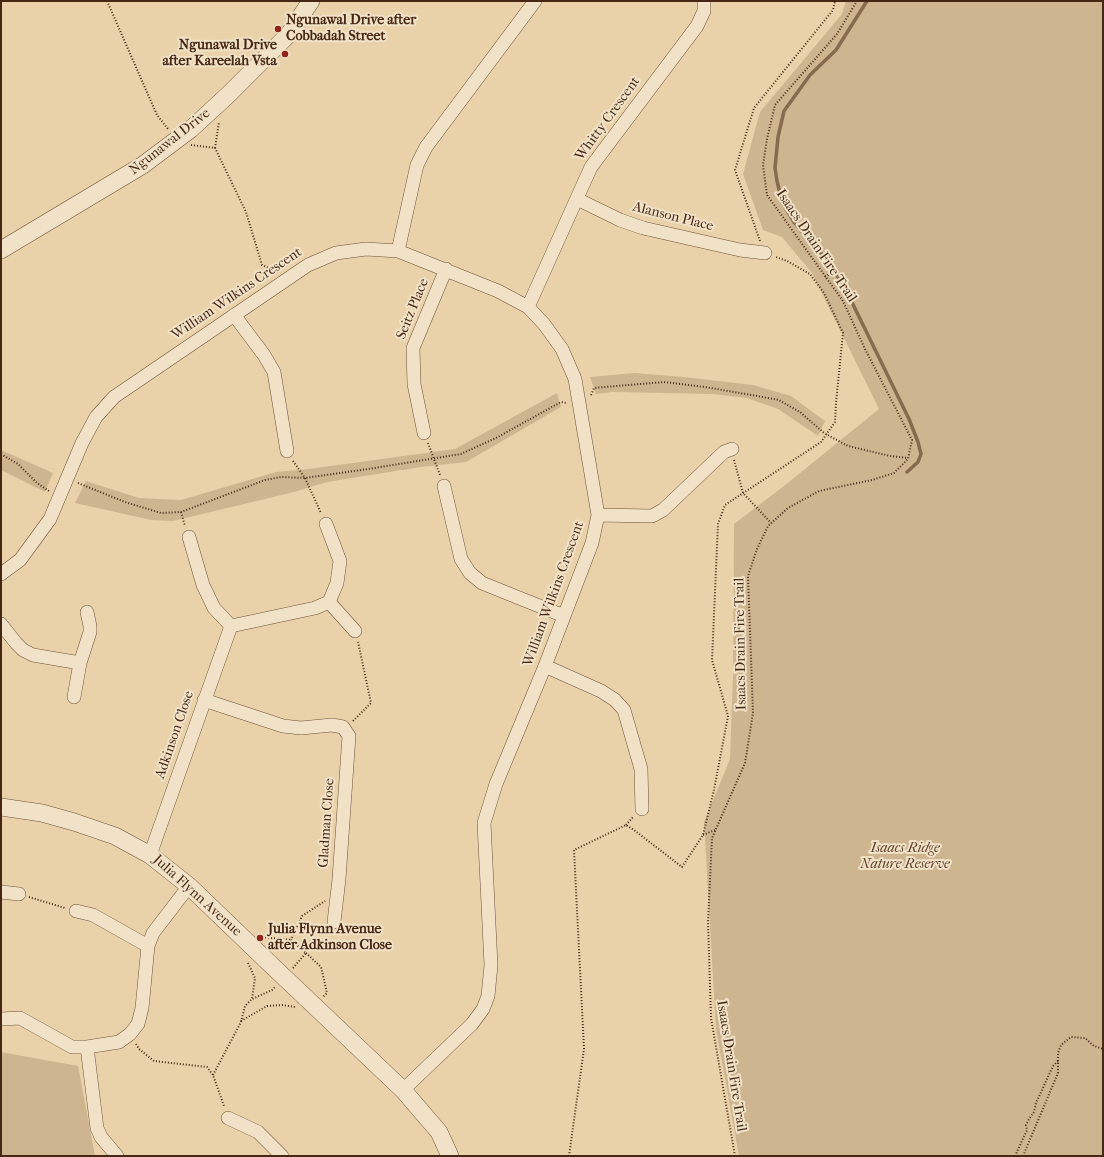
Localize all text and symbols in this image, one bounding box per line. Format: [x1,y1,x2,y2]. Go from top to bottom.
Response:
place label: Ngunawal Drive after Cobbadah Street [286,13,416,46]
marker: Ngunawal Drive after Cobbadah Street [273,24,283,34]
place label: Ngunawal Drive after Kareelah Vsta [162,38,277,70]
marker: Ngunawal Drive after Kareelah Vsta [280,49,290,59]
street label: Whitty Crescent [572,74,644,164]
street label: Ngunawal Drive [126,105,214,179]
street label: Isaacs Drain Fire Trail [772,186,860,306]
street label: Alanson Place [631,199,715,235]
street label: William Wilkins Crescent [169,244,305,344]
street label: Seitz Place [393,276,433,342]
street label: William Wilkins Crescent [520,519,588,669]
street label: Isaacs Drain Fire Trail [731,578,751,710]
street label: Adkinson Close [152,689,198,781]
street label: Gladman Close [315,778,339,868]
park label: Isaacs Ridge Nature Reserve [860,841,950,874]
street label: Julia Flynn Avenue [149,852,245,940]
place label: Julia Flynn Avenue after Adkinson Close [268,922,392,954]
marker: Julia Flynn Avenue after Adkinson Close [255,933,265,943]
street label: Isaacs Drain Fire Trail [712,999,750,1133]

